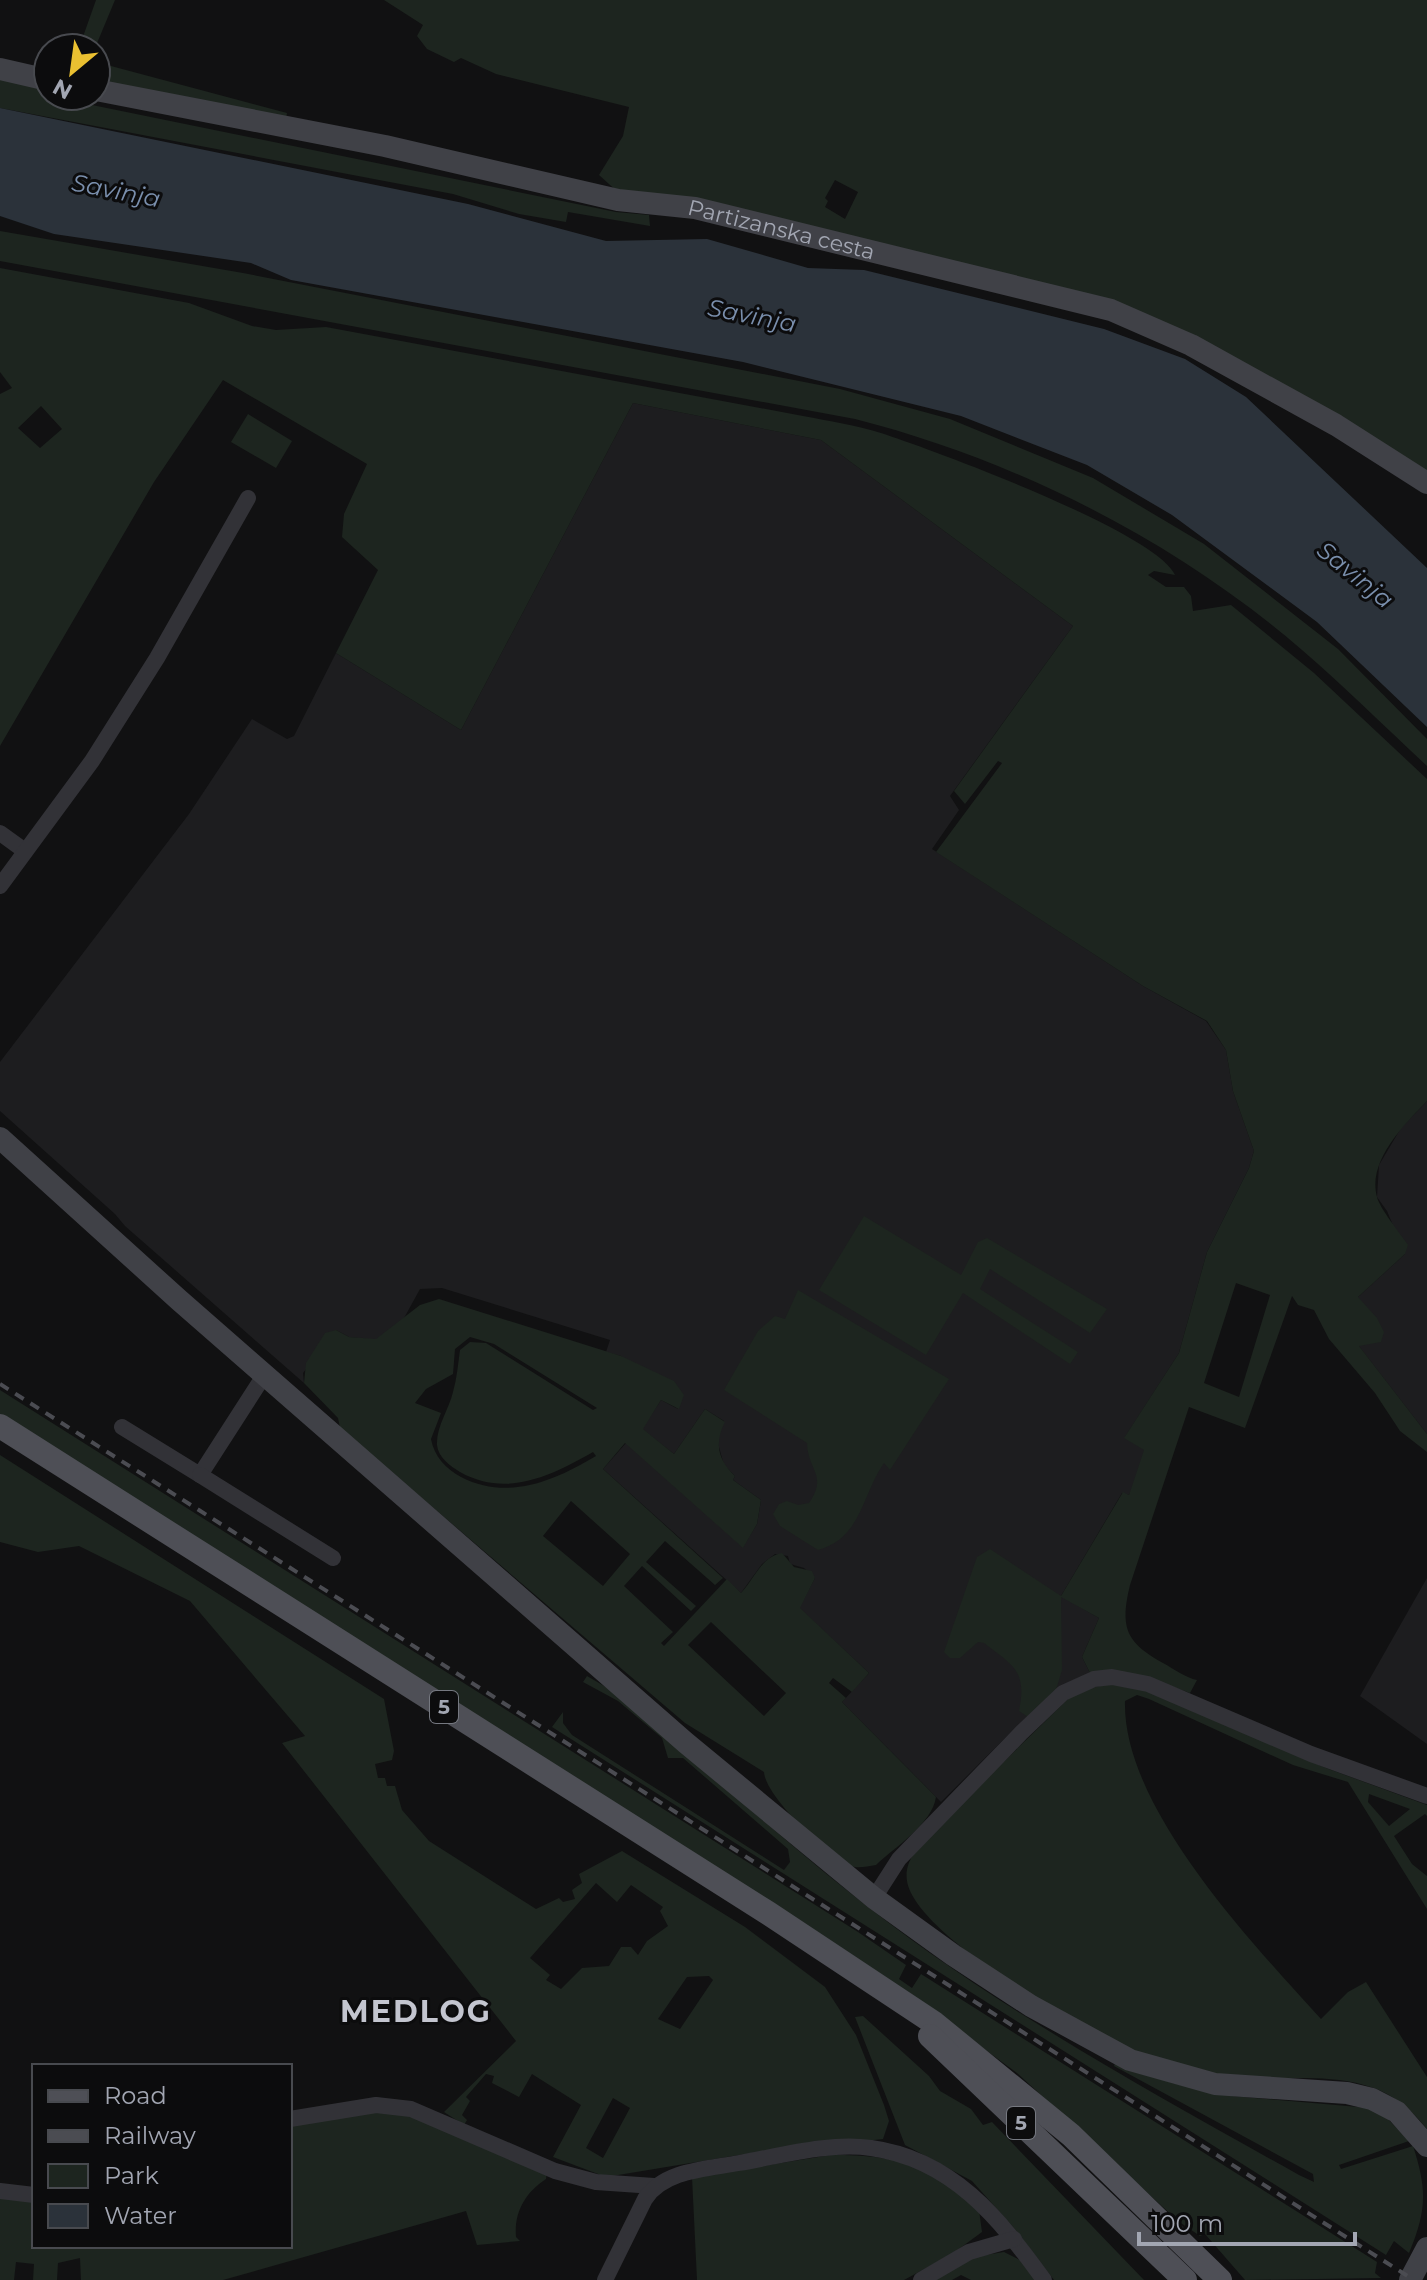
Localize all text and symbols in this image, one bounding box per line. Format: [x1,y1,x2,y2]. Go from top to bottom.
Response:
north arrow [32,32,112,112]
text: N [48,73,77,105]
water label: Savinja [69,168,163,213]
street label: Partizanska cesta [685,194,878,266]
water label: Savinja [705,293,799,338]
water label: Savinja [1311,535,1399,614]
road number: 5 [430,1691,458,1723]
district label: MEDLOG [340,1993,492,2030]
legend [32,2064,292,2248]
text: Road [104,2081,167,2110]
road number: 5 [1007,2107,1035,2139]
text: Railway [104,2121,196,2150]
text: Park [104,2161,159,2190]
scale bar [1139,2196,1355,2246]
text: Water [104,2201,177,2230]
text: 100 m [1151,2209,1223,2238]

